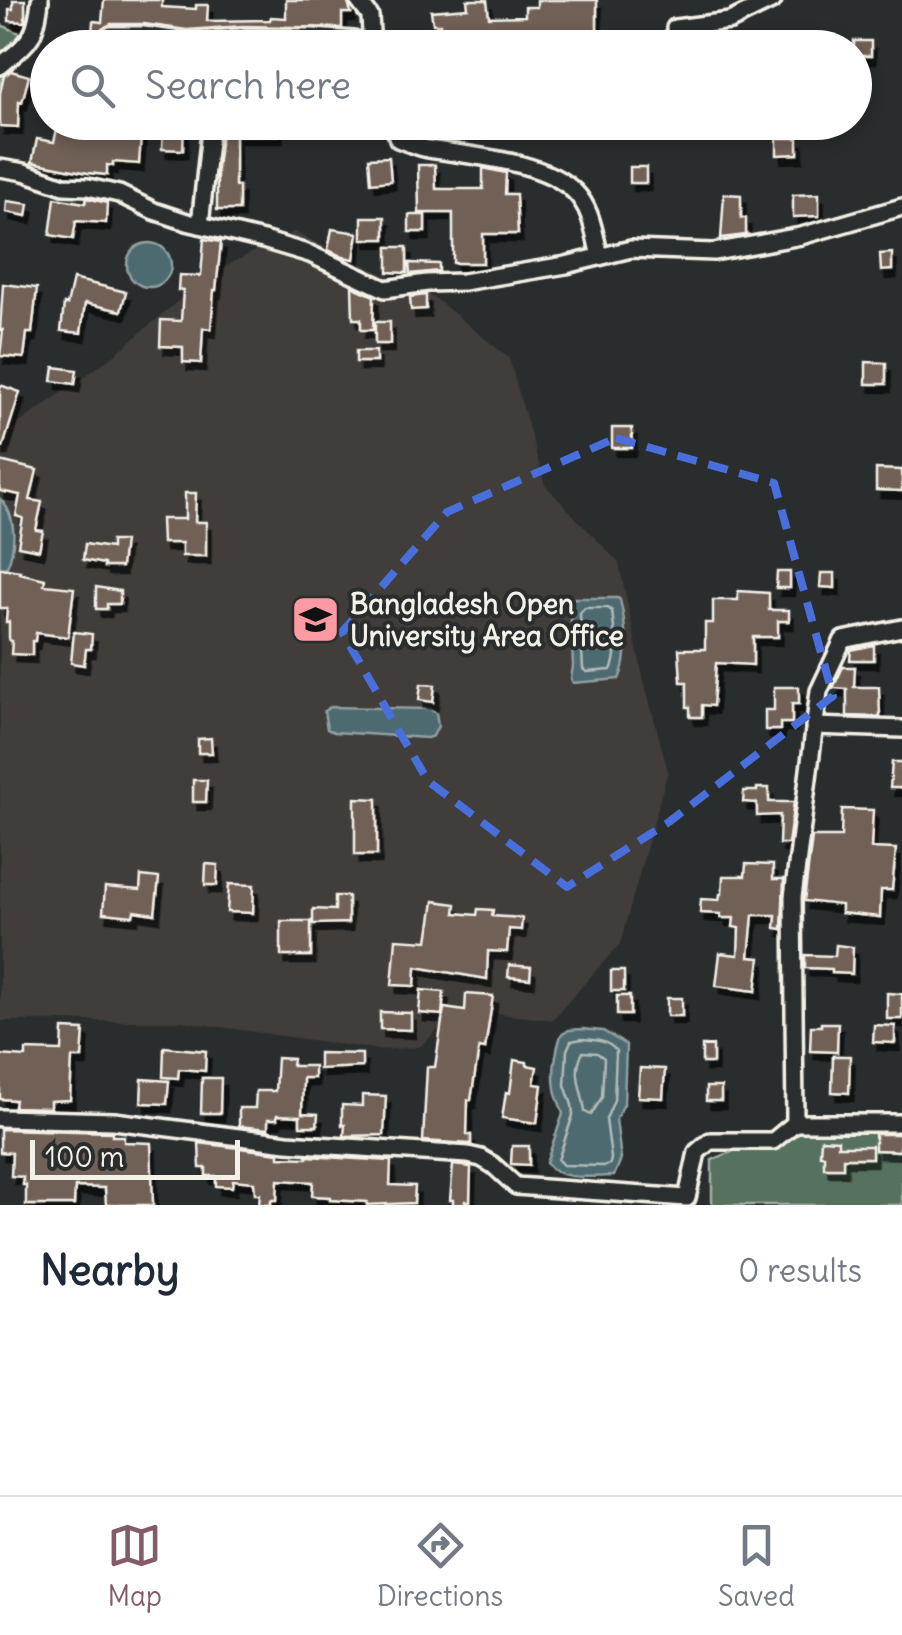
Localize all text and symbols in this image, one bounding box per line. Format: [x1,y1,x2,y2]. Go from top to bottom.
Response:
search box [30,30,872,140]
icon: search [65,58,120,113]
text: Search here [145,62,351,109]
place label: Bangladesh Open University Area Office [350,586,624,654]
school or university icon: Bangladesh Open University Area Office [289,594,341,646]
scale bar [30,1135,240,1180]
text: 100 m [45,1139,124,1175]
text: Nearby [40,1244,179,1296]
text: 0 results [738,1250,862,1291]
tab: Map [107,1518,162,1614]
tab: Directions [377,1518,503,1614]
tab: Saved [718,1518,795,1614]

